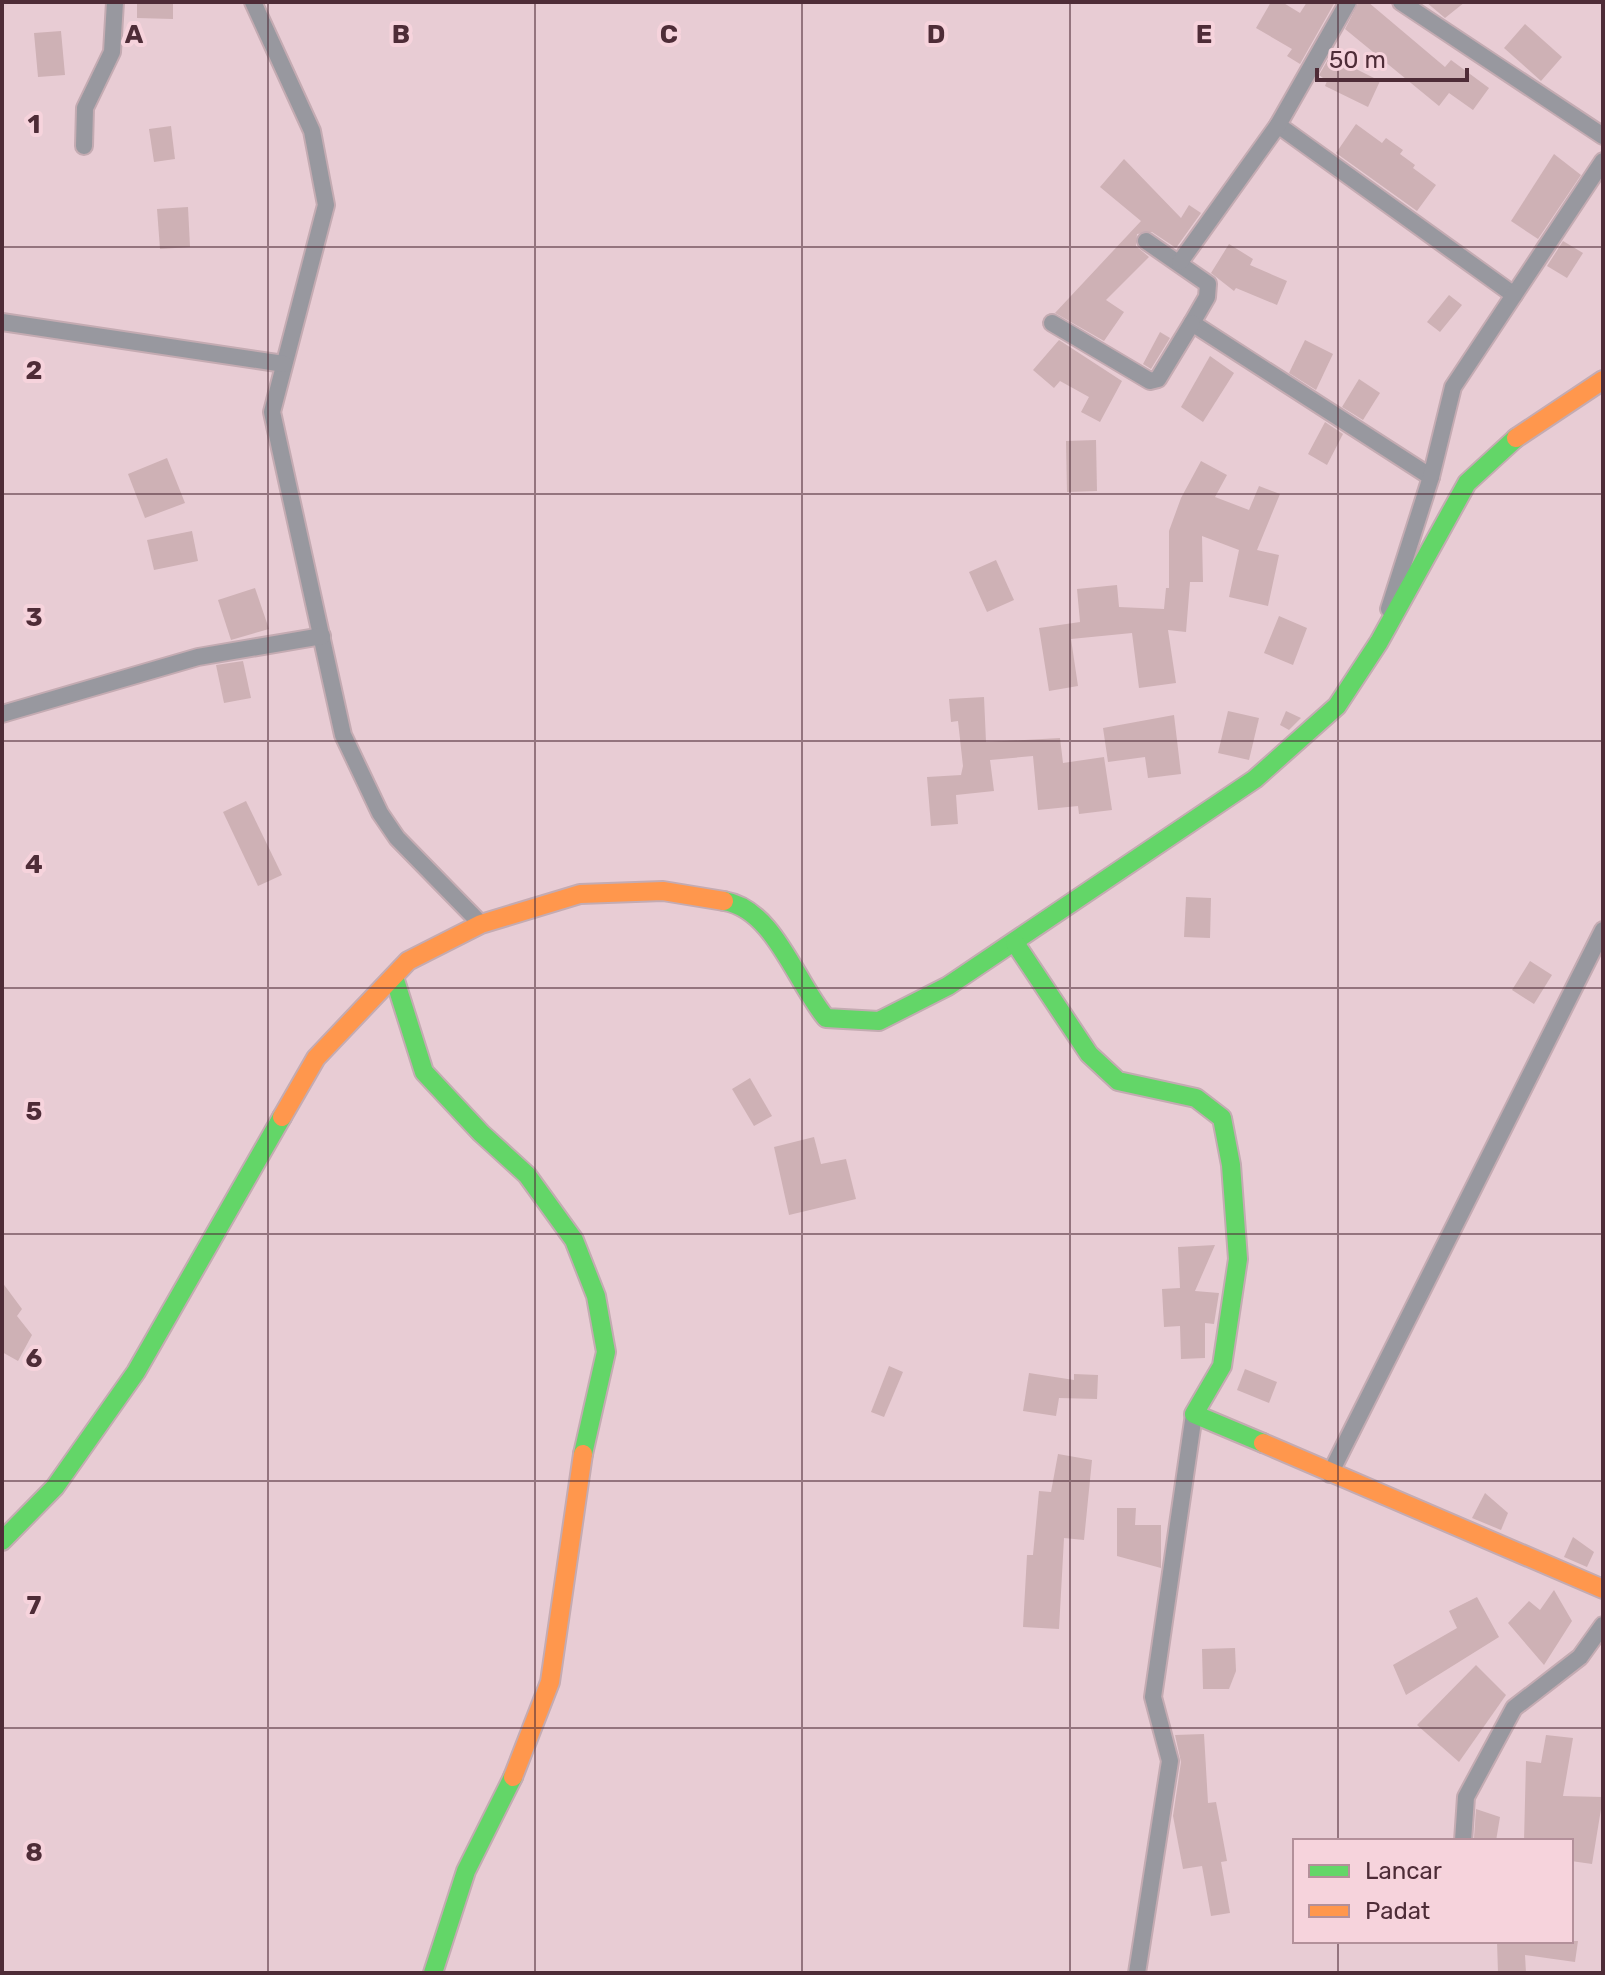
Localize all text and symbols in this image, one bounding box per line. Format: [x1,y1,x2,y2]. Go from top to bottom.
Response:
text: A [125,19,144,50]
text: B [392,19,410,50]
text: C [660,19,678,50]
text: D [927,19,945,50]
text: E [1196,19,1212,50]
scale bar [1317,32,1467,82]
text: 50 m [1329,46,1386,74]
text: 1 [28,109,40,140]
text: 2 [26,355,42,386]
text: 3 [25,602,43,633]
text: 4 [25,849,43,880]
text: 5 [26,1096,42,1127]
text: 6 [26,1343,43,1374]
text: 7 [27,1590,42,1621]
text: 8 [25,1837,43,1868]
legend [1293,1839,1573,1943]
text: Lancar [1365,1857,1442,1885]
text: Padat [1365,1897,1430,1925]

